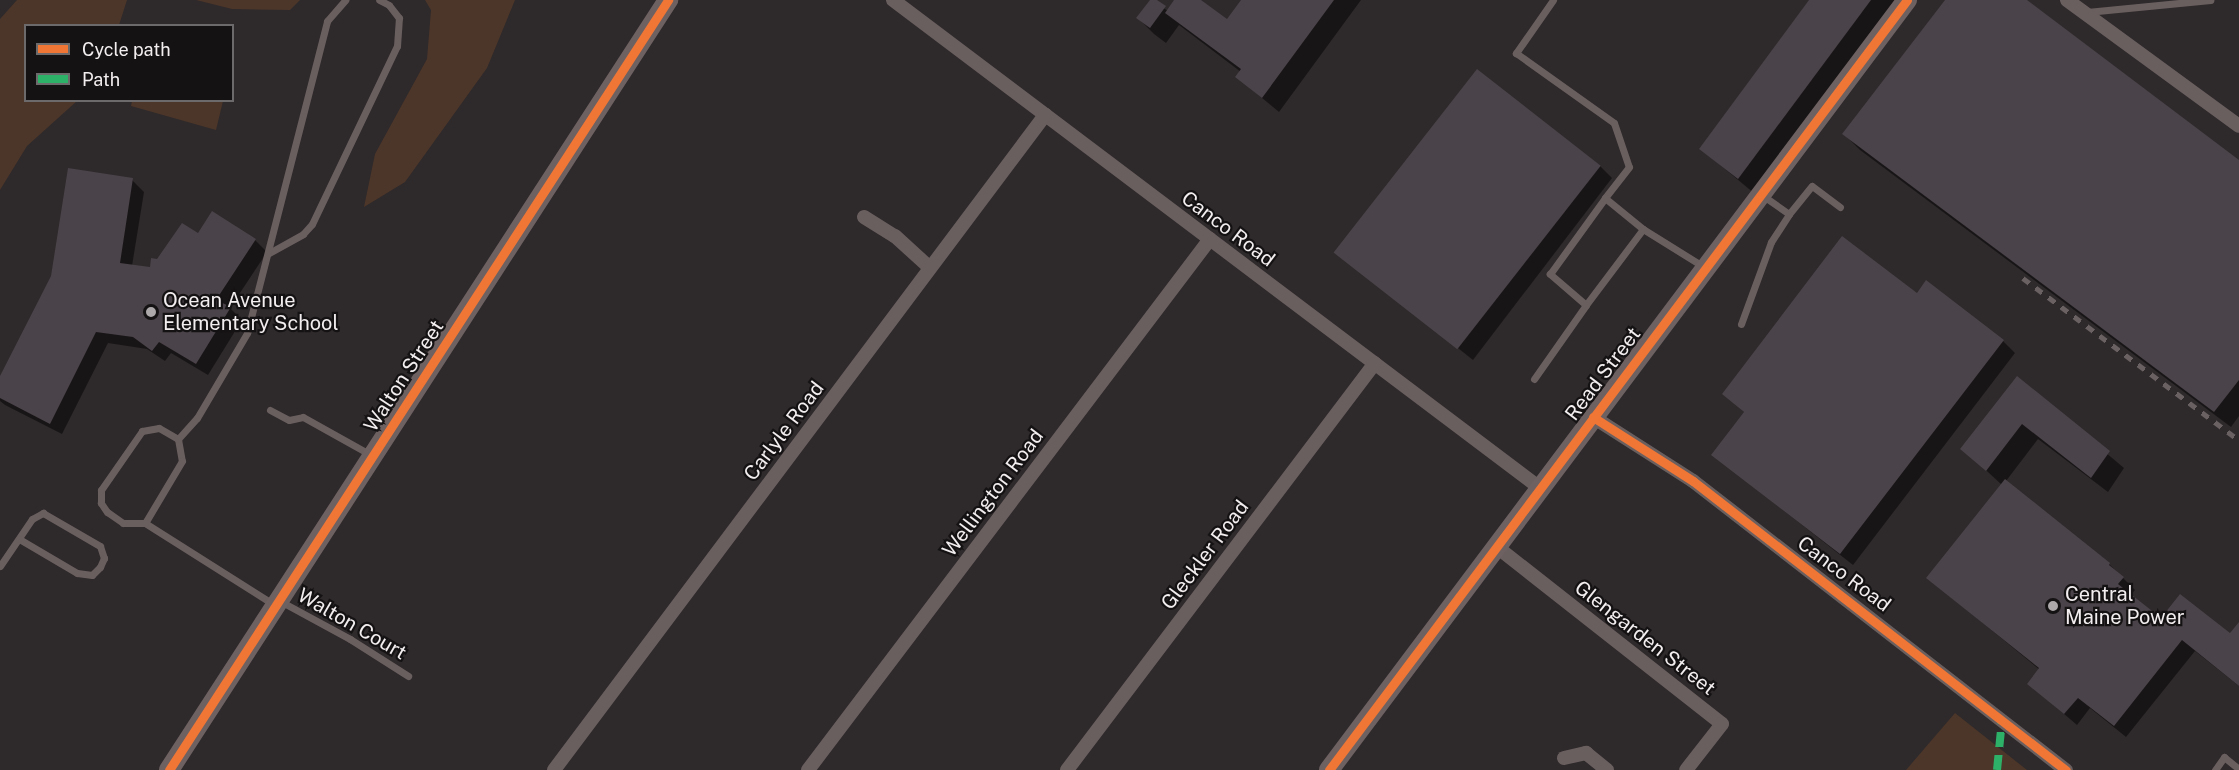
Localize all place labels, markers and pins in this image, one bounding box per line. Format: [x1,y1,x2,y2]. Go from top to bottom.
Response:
place label: Ocean Avenue Elementary School [163,288,339,335]
marker: Ocean Avenue Elementary School [144,305,158,319]
place label: Central Maine Power [2065,582,2185,629]
marker: Central Maine Power [2046,599,2060,613]

